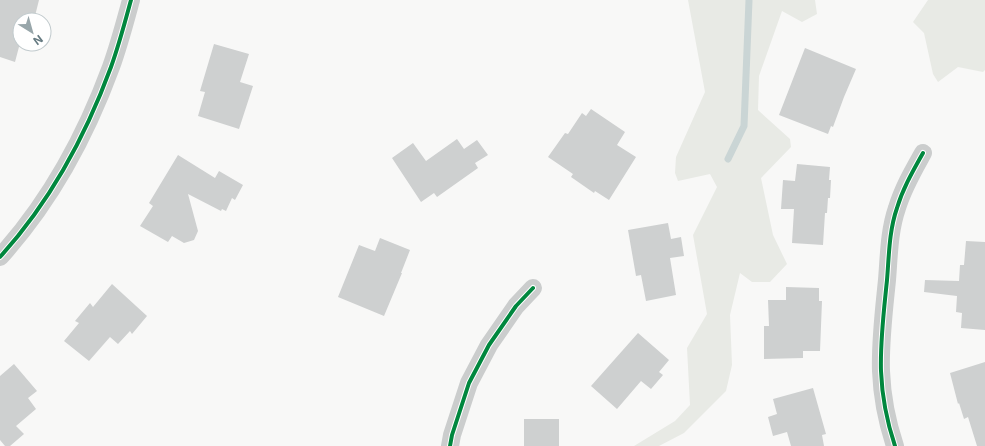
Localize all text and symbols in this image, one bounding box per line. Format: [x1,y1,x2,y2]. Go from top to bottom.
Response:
north arrow [12,12,52,52]
text: N [30,32,46,48]

